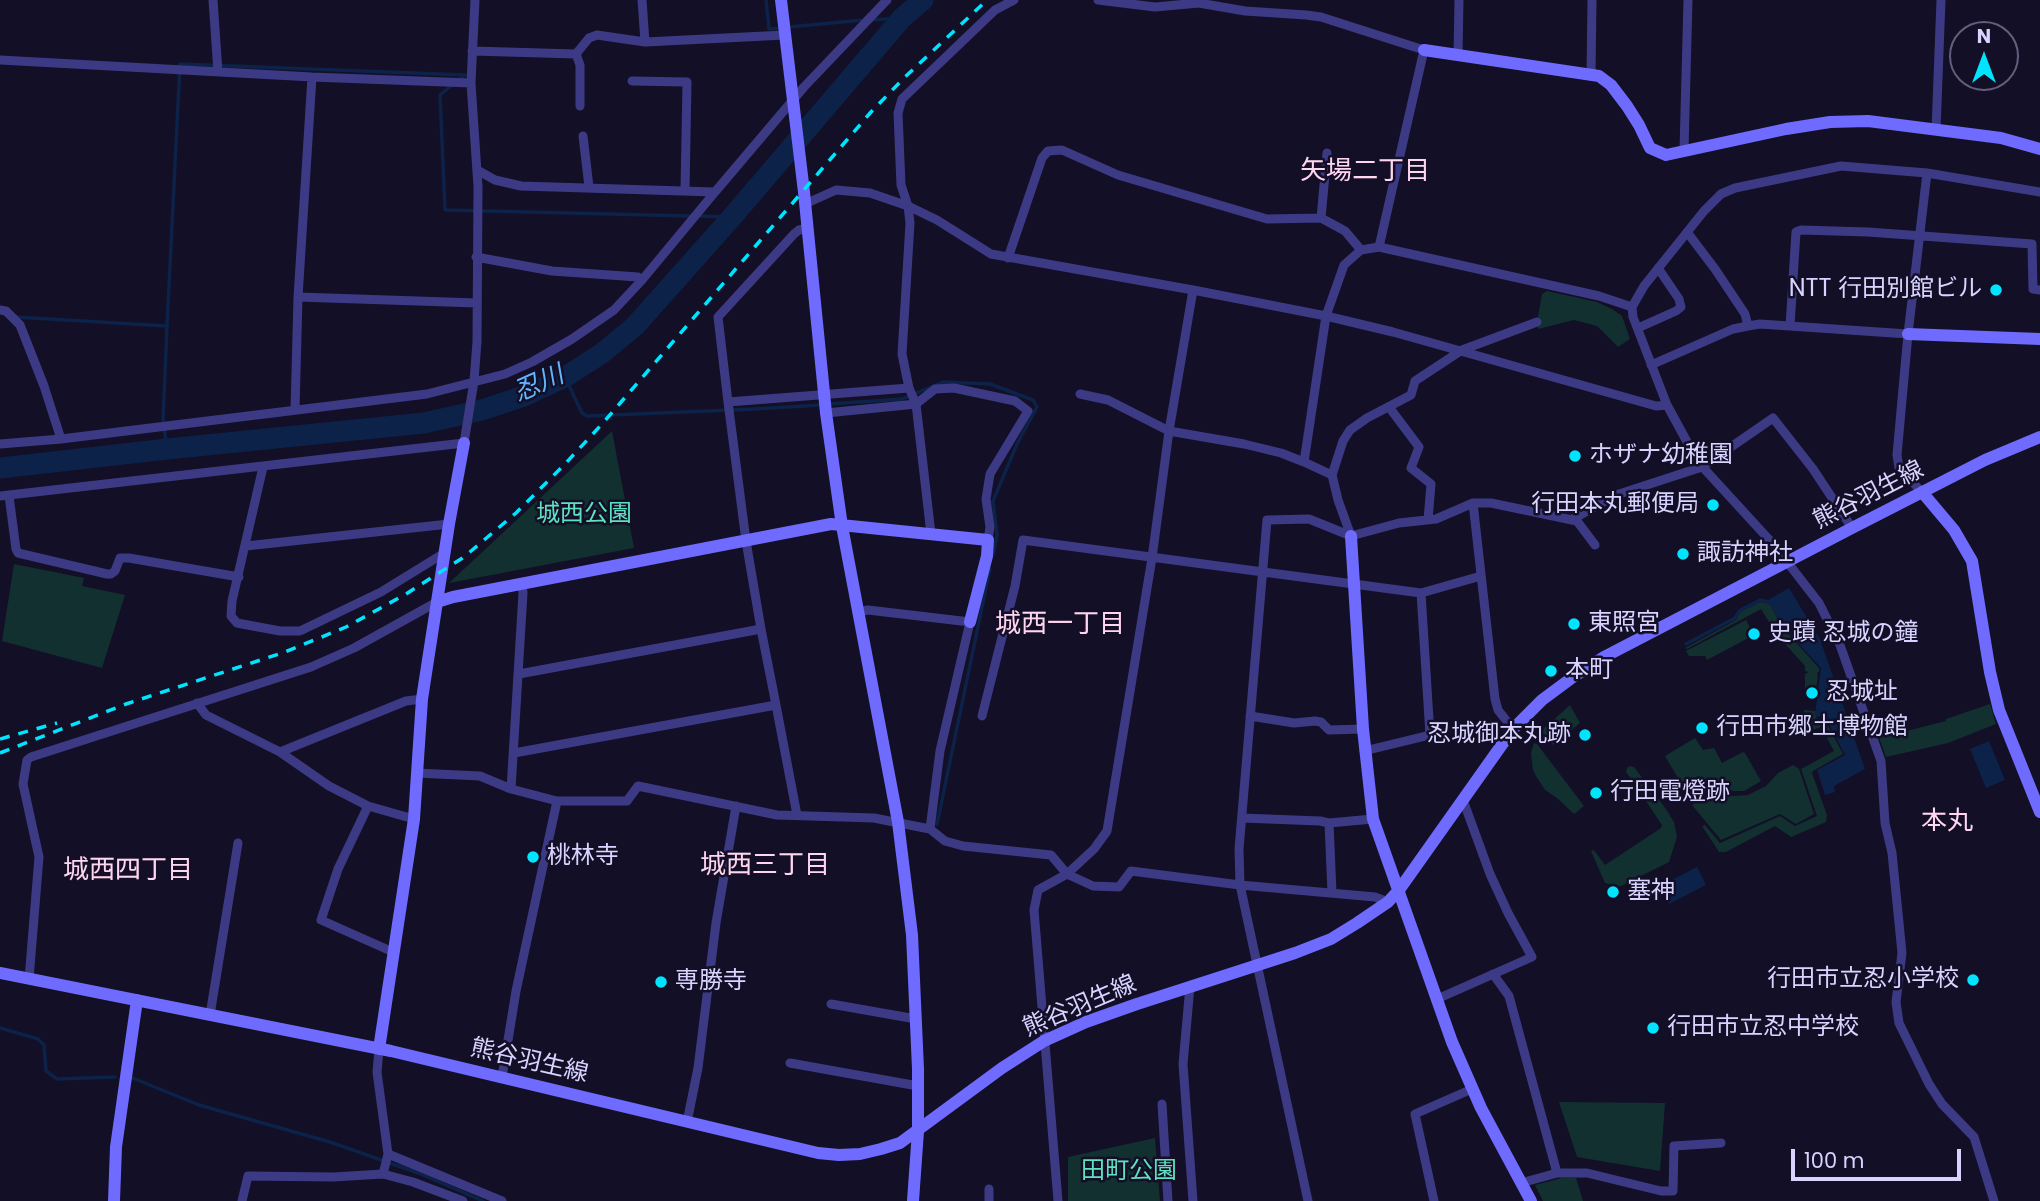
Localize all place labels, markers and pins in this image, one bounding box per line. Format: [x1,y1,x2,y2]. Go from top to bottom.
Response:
place label: NTT 行田別館ビル [1789,276,1982,304]
marker: NTT 行田別館ビル [1988,282,2004,298]
place label: ホザナ幼稚園 [1589,442,1733,470]
marker: ホザナ幼稚園 [1567,448,1583,464]
place label: 行田本丸郵便局 [1531,491,1699,519]
marker: 行田本丸郵便局 [1705,497,1721,513]
place label: 諏訪神社 [1697,540,1793,568]
marker: 諏訪神社 [1675,546,1691,562]
place label: 東照宮 [1588,610,1660,638]
marker: 東照宮 [1566,616,1582,632]
place label: 史蹟 忍城の鐘 [1768,620,1918,648]
marker: 史蹟 忍城の鐘 [1746,626,1762,642]
place label: 本町 [1565,657,1613,685]
marker: 本町 [1543,663,1559,679]
place label: 忍城址 [1826,679,1898,707]
marker: 忍城址 [1804,685,1820,701]
place label: 行田市郷土博物館 [1716,714,1908,742]
marker: 行田市郷土博物館 [1694,720,1710,736]
place label: 忍城御本丸跡 [1427,721,1571,749]
marker: 忍城御本丸跡 [1577,727,1593,743]
place label: 行田電燈跡 [1610,779,1730,807]
marker: 行田電燈跡 [1588,785,1604,801]
place label: 桃林寺 [547,843,619,871]
marker: 桃林寺 [525,849,541,865]
place label: 塞神 [1627,878,1675,906]
marker: 塞神 [1605,884,1621,900]
place label: 行田市立忍小学校 [1767,966,1959,994]
place label: 専勝寺 [675,968,747,996]
marker: 行田市立忍小学校 [1965,972,1981,988]
marker: 専勝寺 [653,974,669,990]
place label: 行田市立忍中学校 [1667,1014,1859,1042]
marker: 行田市立忍中学校 [1645,1020,1661,1036]

